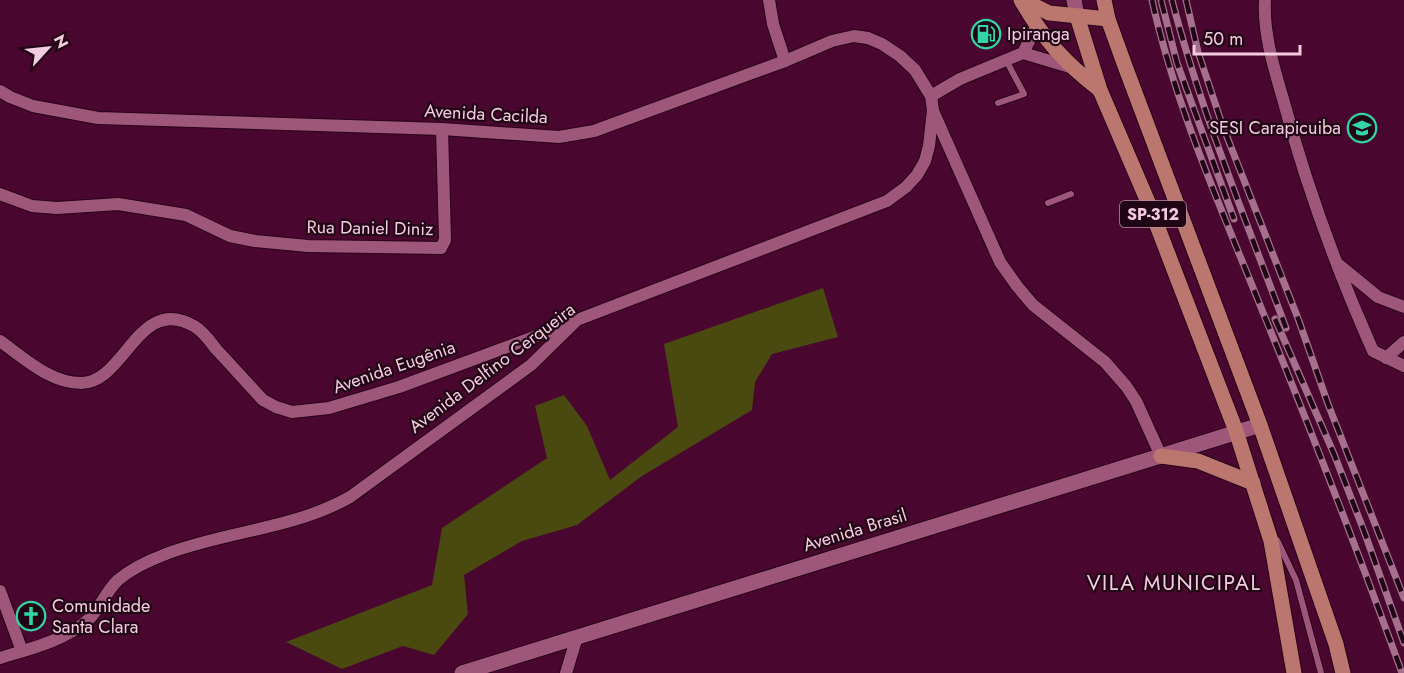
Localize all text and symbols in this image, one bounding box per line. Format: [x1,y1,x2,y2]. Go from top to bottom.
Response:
north arrow [18,18,78,78]
fuel station icon: Ipiranga [970,18,1002,50]
scale bar [1194,18,1300,56]
place label: Ipiranga [1007,21,1070,47]
text: 50 m [1203,26,1243,52]
text: N [48,31,74,52]
street label: Avenida Cacilda [424,98,548,130]
school or university icon: SESI Carapicuiba [1346,112,1378,144]
place label: SESI Carapicuiba [1209,115,1341,141]
road number: SP-312 [1120,201,1186,227]
street label: Rua Daniel Diniz [306,214,434,242]
street label: Avenida Delfino Cerqueira [403,297,581,439]
street label: Avenida Eugênia [329,334,459,400]
street label: Avenida Brasil [800,502,910,558]
district label: VILA MUNICIPAL [1087,568,1261,598]
place label: Comunidade Santa Clara [52,593,150,640]
church icon: Comunidade Santa Clara [15,600,47,632]

